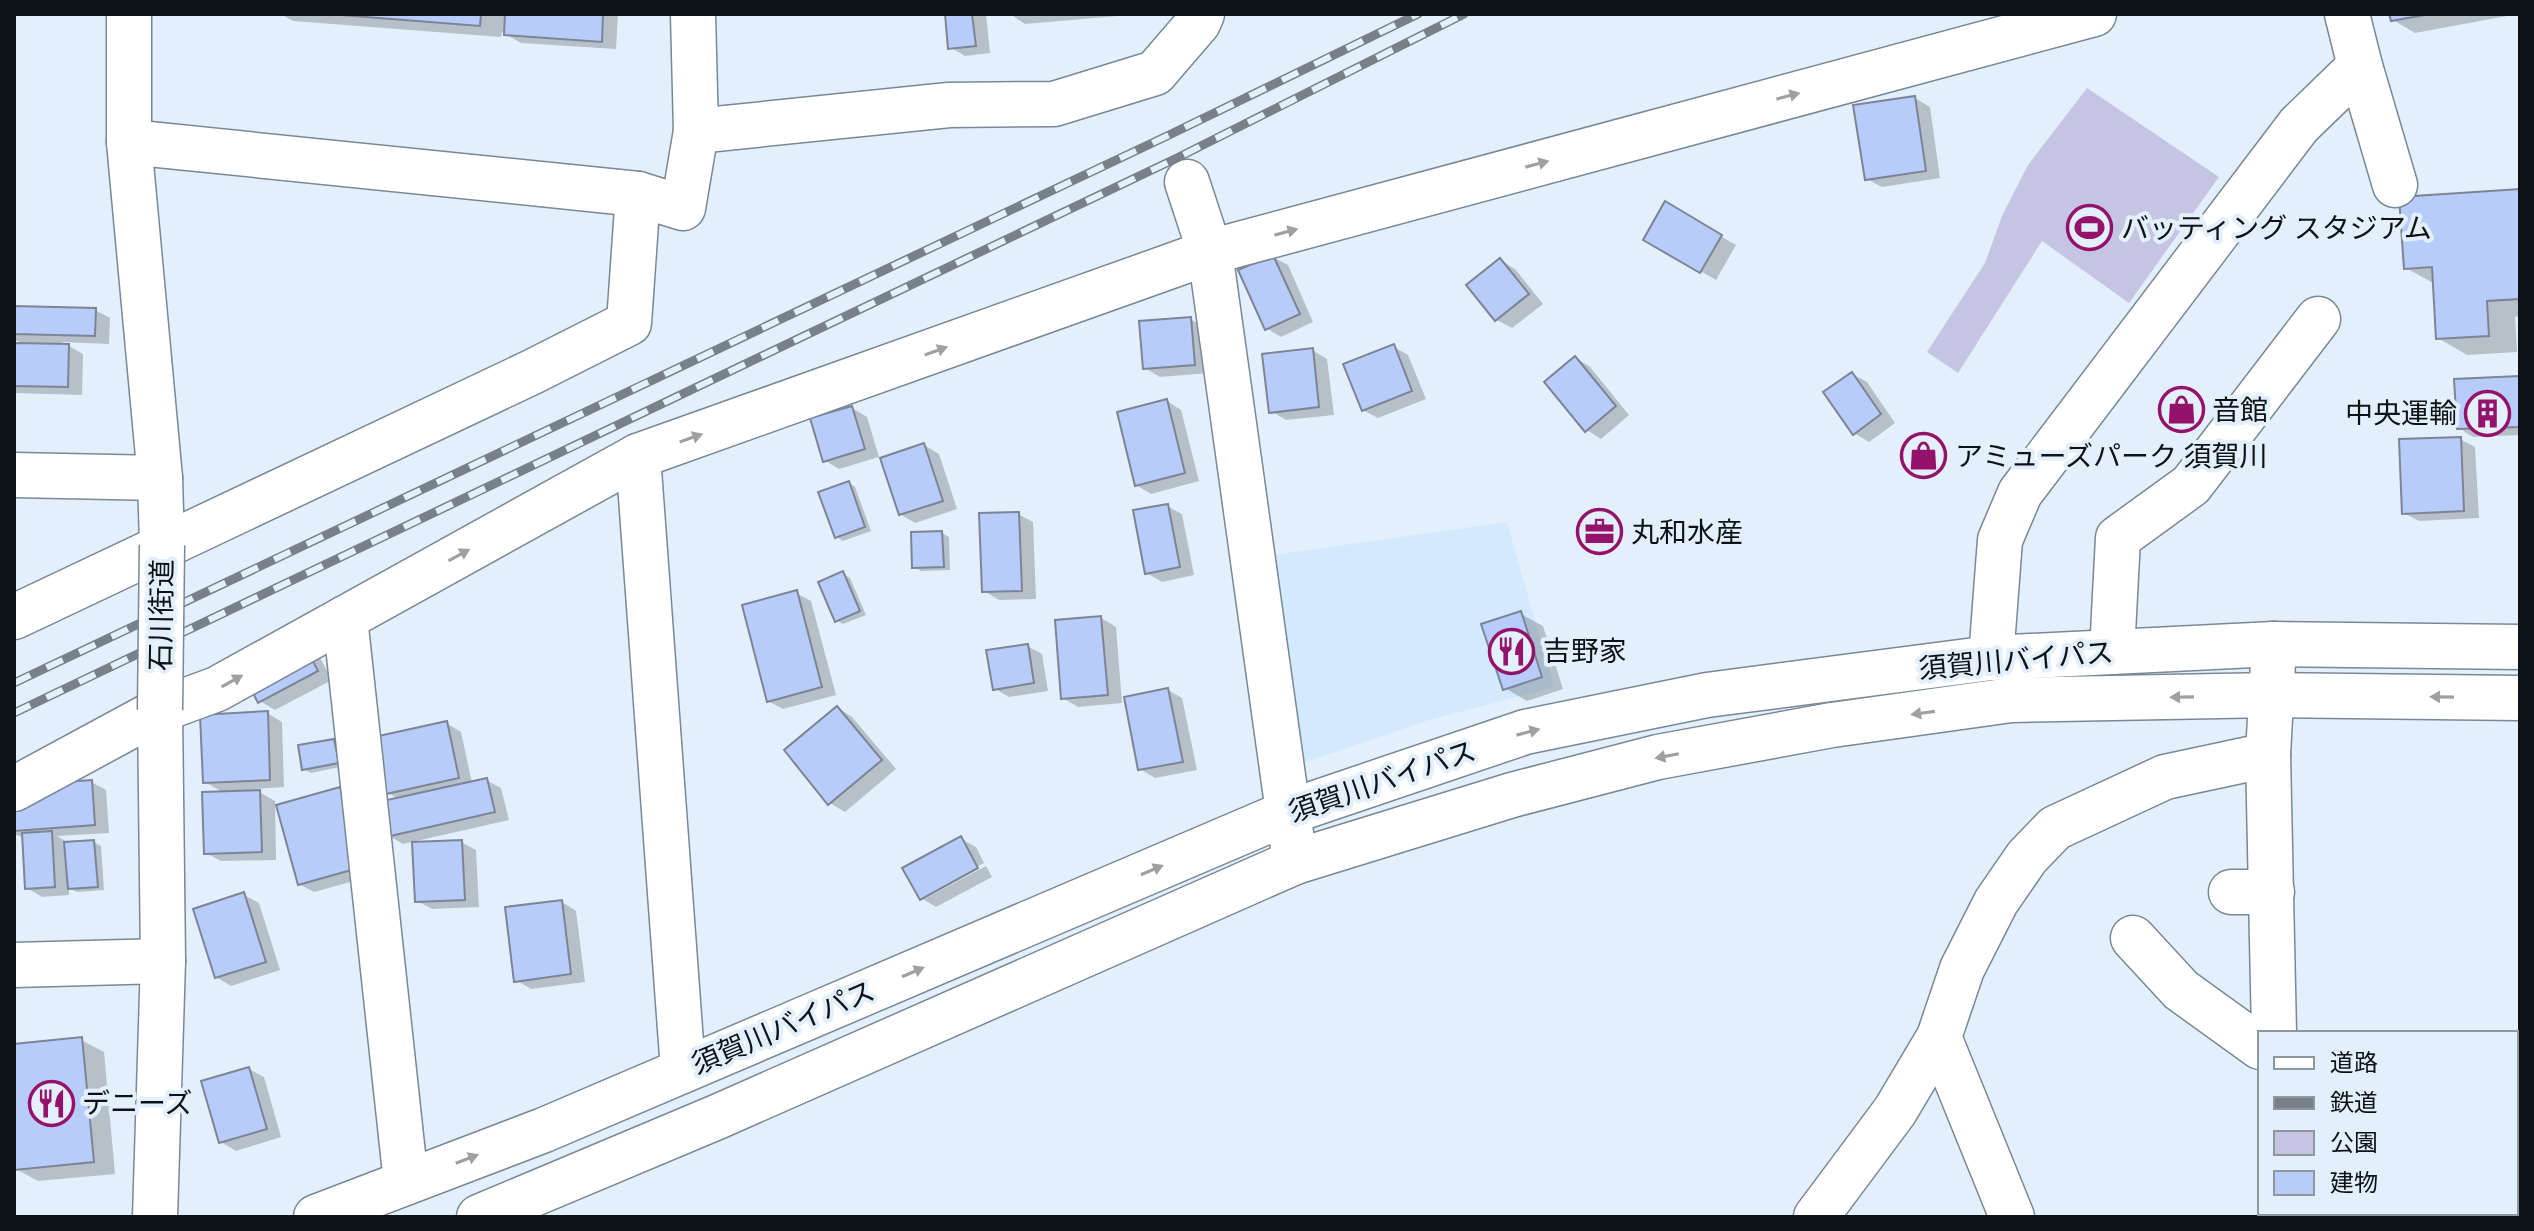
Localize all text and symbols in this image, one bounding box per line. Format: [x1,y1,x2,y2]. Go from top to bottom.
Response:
one-way arrow [1775,90,1800,102]
one-way arrow [1525,157,1549,170]
sports icon: バッティング スタジアム [2066,204,2114,252]
place label: バッティング スタジアム [2121,212,2432,243]
one-way arrow [1273,225,1298,237]
one-way arrow [924,344,948,357]
shop icon: 音館 [2157,386,2205,434]
building icon: 中央運輸 [2464,389,2512,437]
place label: 音館 [2212,394,2268,425]
place label: 中央運輸 [2345,397,2457,428]
one-way arrow [679,431,703,443]
shop icon: アミューズパーク 須賀川 [1900,432,1948,480]
place label: アミューズパーク 須賀川 [1955,440,2267,471]
office icon: 丸和水産 [1576,508,1624,556]
place label: 丸和水産 [1631,516,1743,547]
one-way arrow [448,548,471,561]
street label: 石川街道 [144,559,177,671]
restaurant icon: 吉野家 [1488,627,1536,675]
place label: 吉野家 [1543,635,1627,666]
street label: 須賀川バイパス [1917,636,2115,683]
one-way arrow [221,674,243,688]
one-way arrow [2169,691,2194,703]
one-way arrow [2429,691,2454,703]
one-way arrow [1910,706,1935,719]
one-way arrow [1515,726,1540,738]
street label: 須賀川バイパス [1284,734,1479,827]
one-way arrow [1654,750,1679,762]
one-way arrow [1141,864,1164,877]
one-way arrow [901,966,925,979]
street label: 須賀川バイパス [687,974,879,1079]
legend [2258,1031,2518,1215]
text: 道路 [2330,1049,2378,1076]
restaurant icon: デニーズ [27,1079,75,1127]
place label: デニーズ [82,1087,193,1118]
text: 鉄道 [2330,1089,2378,1116]
text: 公園 [2330,1129,2378,1156]
one-way arrow [455,1152,479,1165]
text: 建物 [2330,1169,2378,1196]

